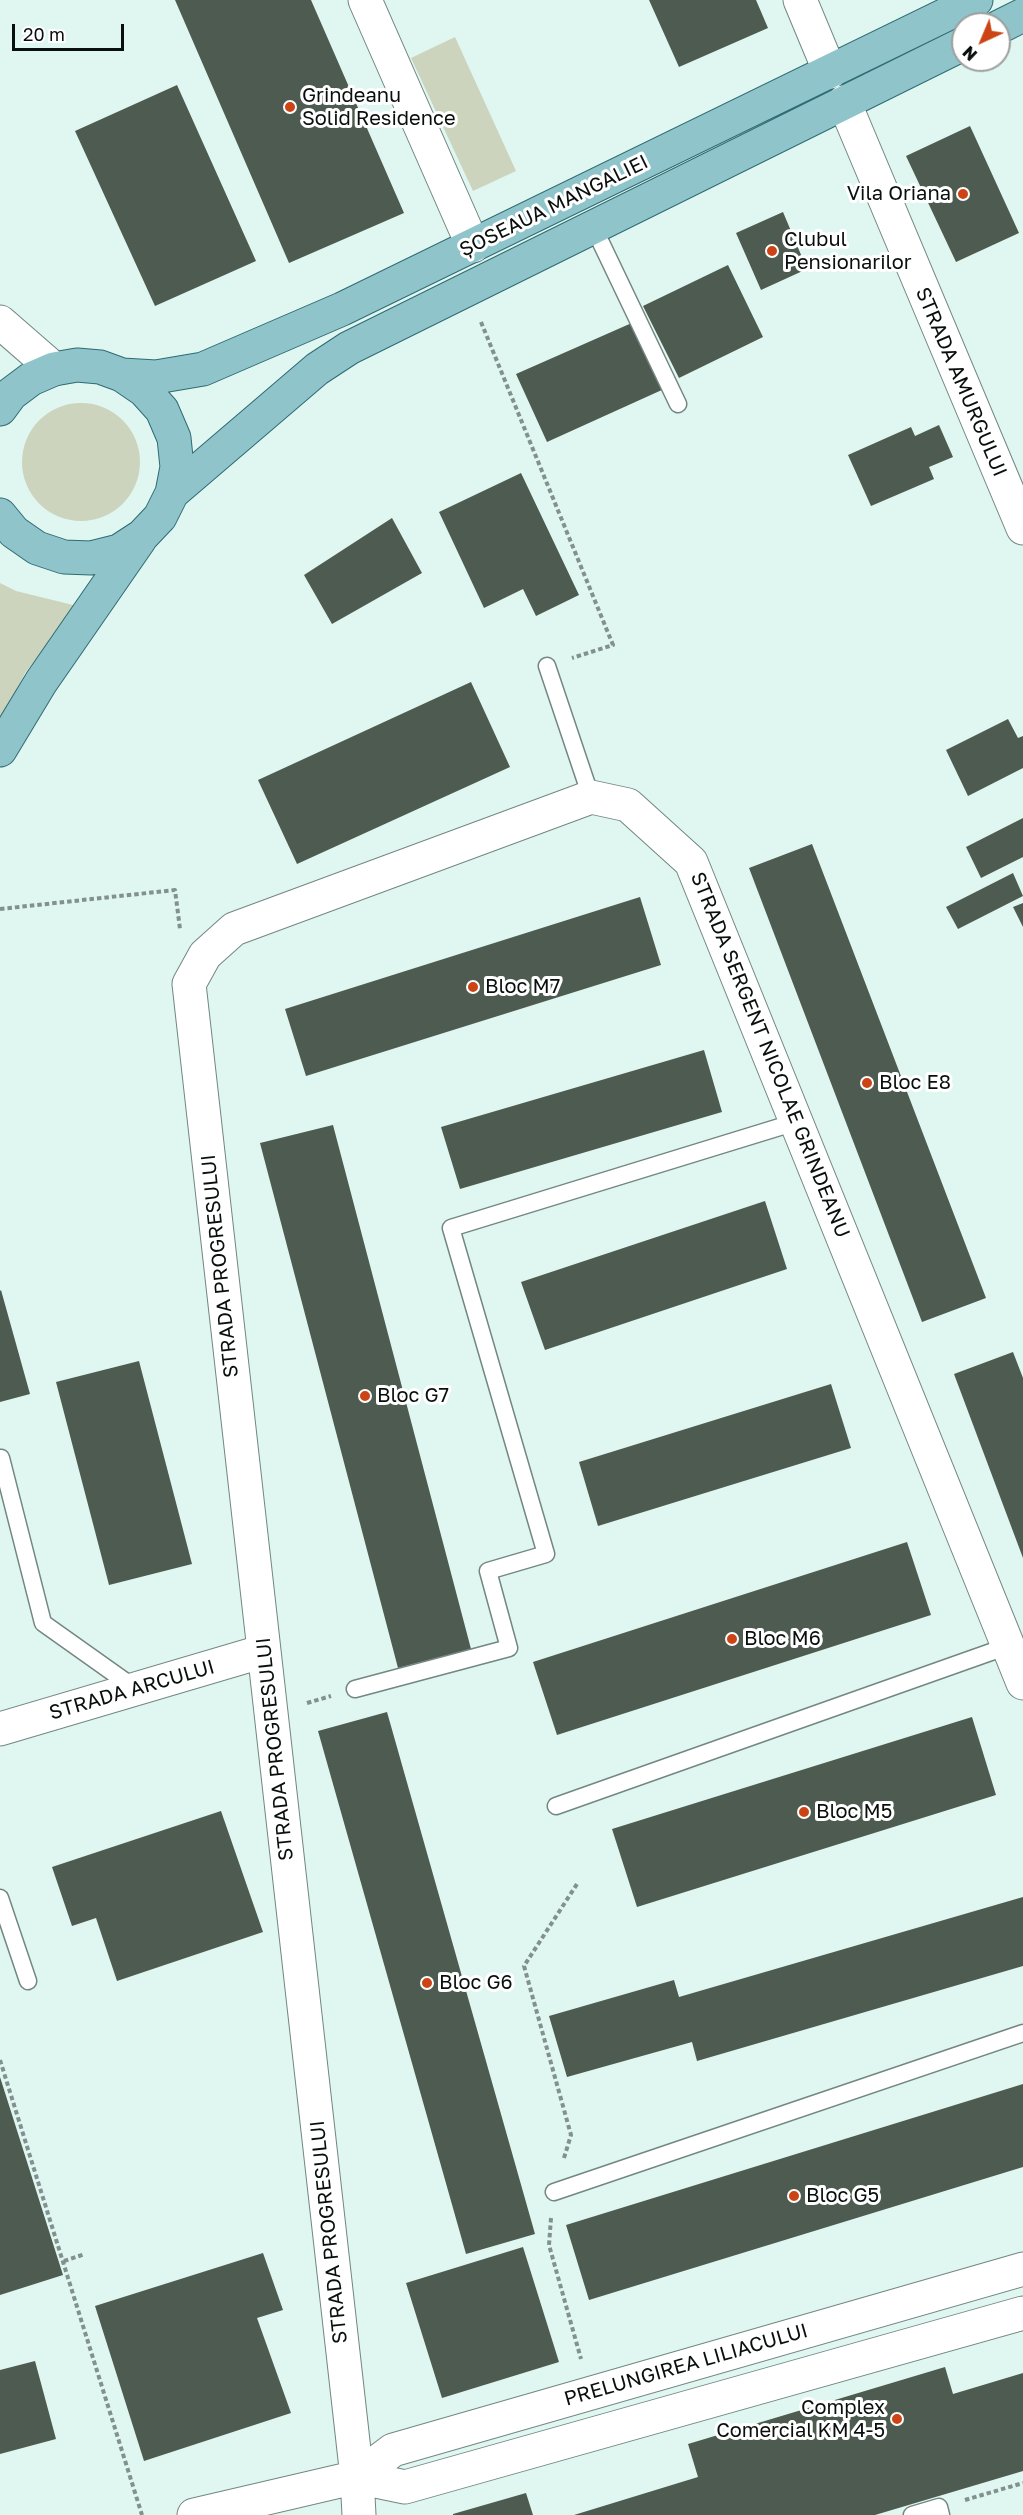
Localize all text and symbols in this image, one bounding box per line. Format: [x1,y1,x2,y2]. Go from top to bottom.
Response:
scale bar [15,12,128,50]
north arrow [951,12,1011,72]
text: 20 m [23,23,65,45]
text: N [959,42,981,65]
place label: Grindeanu Solid Residence [302,84,456,131]
marker: Grindeanu Solid Residence [283,100,297,114]
street label: ȘOSEAUA MANGALIEI [456,150,652,262]
place label: Vila Oriana [847,182,951,206]
marker: Vila Oriana [956,187,970,201]
place label: Clubul Pensionarilor [784,228,912,275]
marker: Clubul Pensionarilor [765,244,779,258]
street label: STRADA AMURGULUI [910,284,1012,480]
street label: STRADA SERGENT NICOLAE GRINDEANU [685,869,855,1241]
place label: Bloc M7 [485,975,560,999]
marker: Bloc M7 [466,980,480,994]
place label: Bloc E8 [879,1071,951,1095]
marker: Bloc E8 [860,1076,874,1090]
street label: STRADA PROGRESULUI [196,1153,244,1379]
place label: Bloc G7 [377,1384,449,1408]
marker: Bloc G7 [358,1389,372,1403]
place label: Bloc M6 [744,1627,821,1651]
marker: Bloc M6 [725,1632,739,1646]
street label: STRADA PROGRESULUI [251,1636,299,1862]
street label: STRADA ARCULUI [47,1655,217,1725]
place label: Bloc M5 [816,1800,892,1824]
marker: Bloc M5 [797,1805,811,1819]
place label: Bloc G6 [439,1971,513,1995]
marker: Bloc G6 [420,1976,434,1990]
street label: STRADA PROGRESULUI [305,2119,353,2345]
place label: Bloc G5 [806,2184,879,2208]
marker: Bloc G5 [787,2189,801,2203]
street label: PRELUNGIREA LILIACULUI [561,2319,811,2411]
place label: Complex Comercial KM 4-5 [716,2396,885,2443]
marker: Complex Comercial KM 4-5 [890,2412,904,2426]

